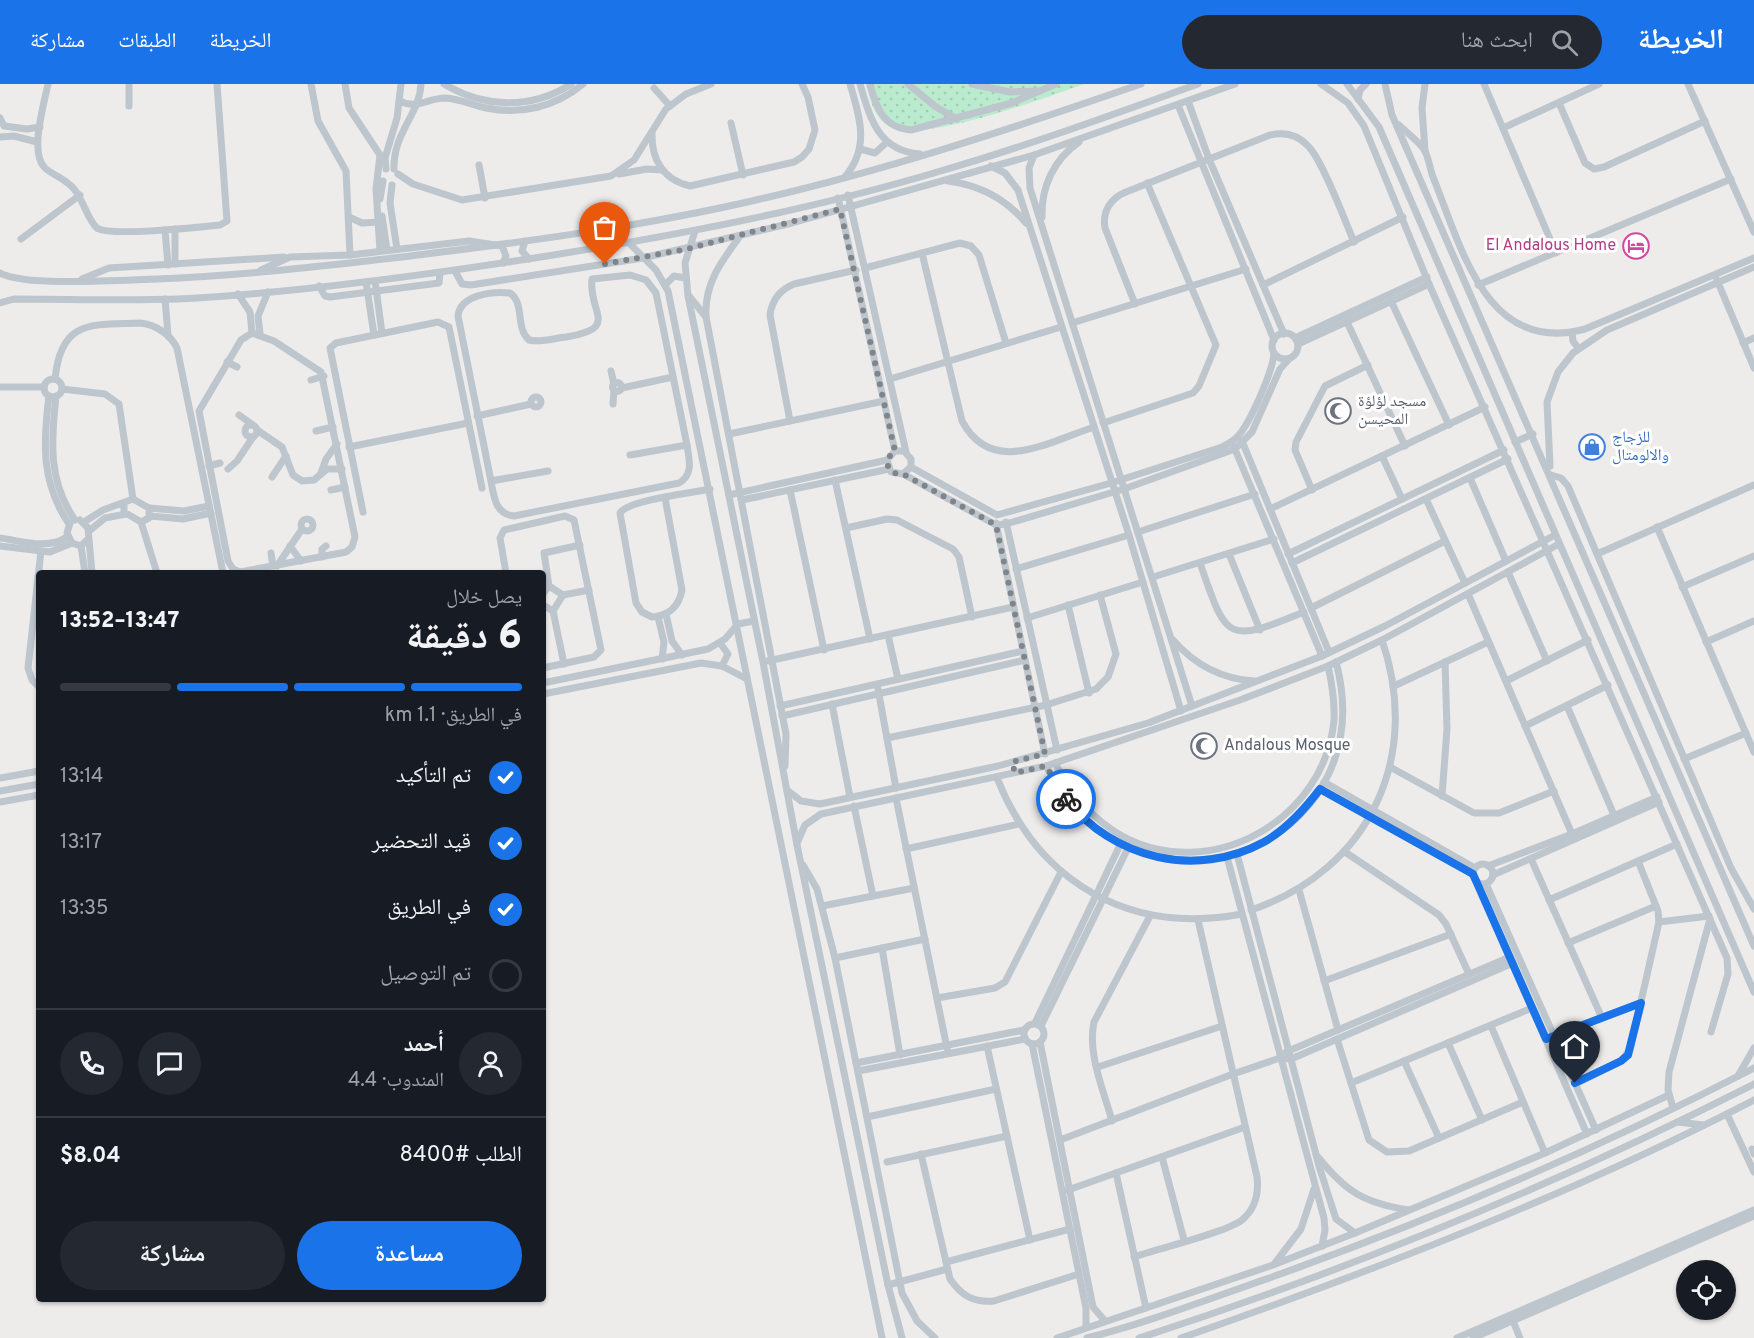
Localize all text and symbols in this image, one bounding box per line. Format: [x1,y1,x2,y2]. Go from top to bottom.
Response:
search box [1182,15,1602,69]
text: الخريطة [1638,23,1724,59]
icon: search [1548,26,1581,59]
text: مشاركة [30,28,85,55]
text: الطبقات [118,28,177,55]
text: الخريطة [210,28,271,55]
text: ابحث هنا [1461,28,1533,55]
pin [579,202,630,264]
icon: bag [588,211,621,244]
hotel icon: El Andalous Home [1621,231,1651,261]
place label: El Andalous Home [1486,236,1616,256]
place label: مسجد لؤلؤة المحيسن [1358,392,1426,430]
mosque icon: مسجد لؤلؤة المحيسن [1323,396,1353,426]
place label: للزجاج والالومتال [1612,428,1669,466]
shop icon: للزجاج والالومتال [1577,432,1607,462]
text: يصل خلال [446,585,522,611]
text: 13:47–13:52 [60,608,179,635]
text: 6 دقيقة [406,614,522,663]
text: في الطريق · 1.1 km [385,703,522,729]
mosque icon: Andalous Mosque [1189,731,1219,761]
place label: Andalous Mosque [1224,736,1350,756]
icon: check [489,761,522,794]
text: تم التأكيد [396,763,471,790]
text: 13:14 [60,764,103,790]
courier [1036,769,1096,829]
icon: bike [1050,783,1083,816]
icon: check [489,827,522,860]
text: قيد التحضير [372,829,471,856]
text: 13:17 [60,830,102,856]
icon: check [489,893,522,926]
text: في الطريق [387,895,471,922]
text: 13:35 [60,896,108,922]
text: تم التوصيل [380,961,471,988]
pin [1549,1021,1600,1083]
icon: home [1558,1030,1591,1063]
button: phone [60,1032,123,1095]
button: chat [138,1032,201,1095]
text: أحمد [404,1032,444,1059]
button: person [459,1032,522,1095]
text: المندوب · 4.4 [348,1068,444,1094]
text: الطلب #8400 [400,1142,522,1169]
text: $8.04 [60,1143,121,1170]
button: مشاركة [60,1221,285,1290]
button: مساعدة [297,1221,522,1290]
map controls [1676,1260,1736,1320]
button: locate [1676,1260,1736,1320]

